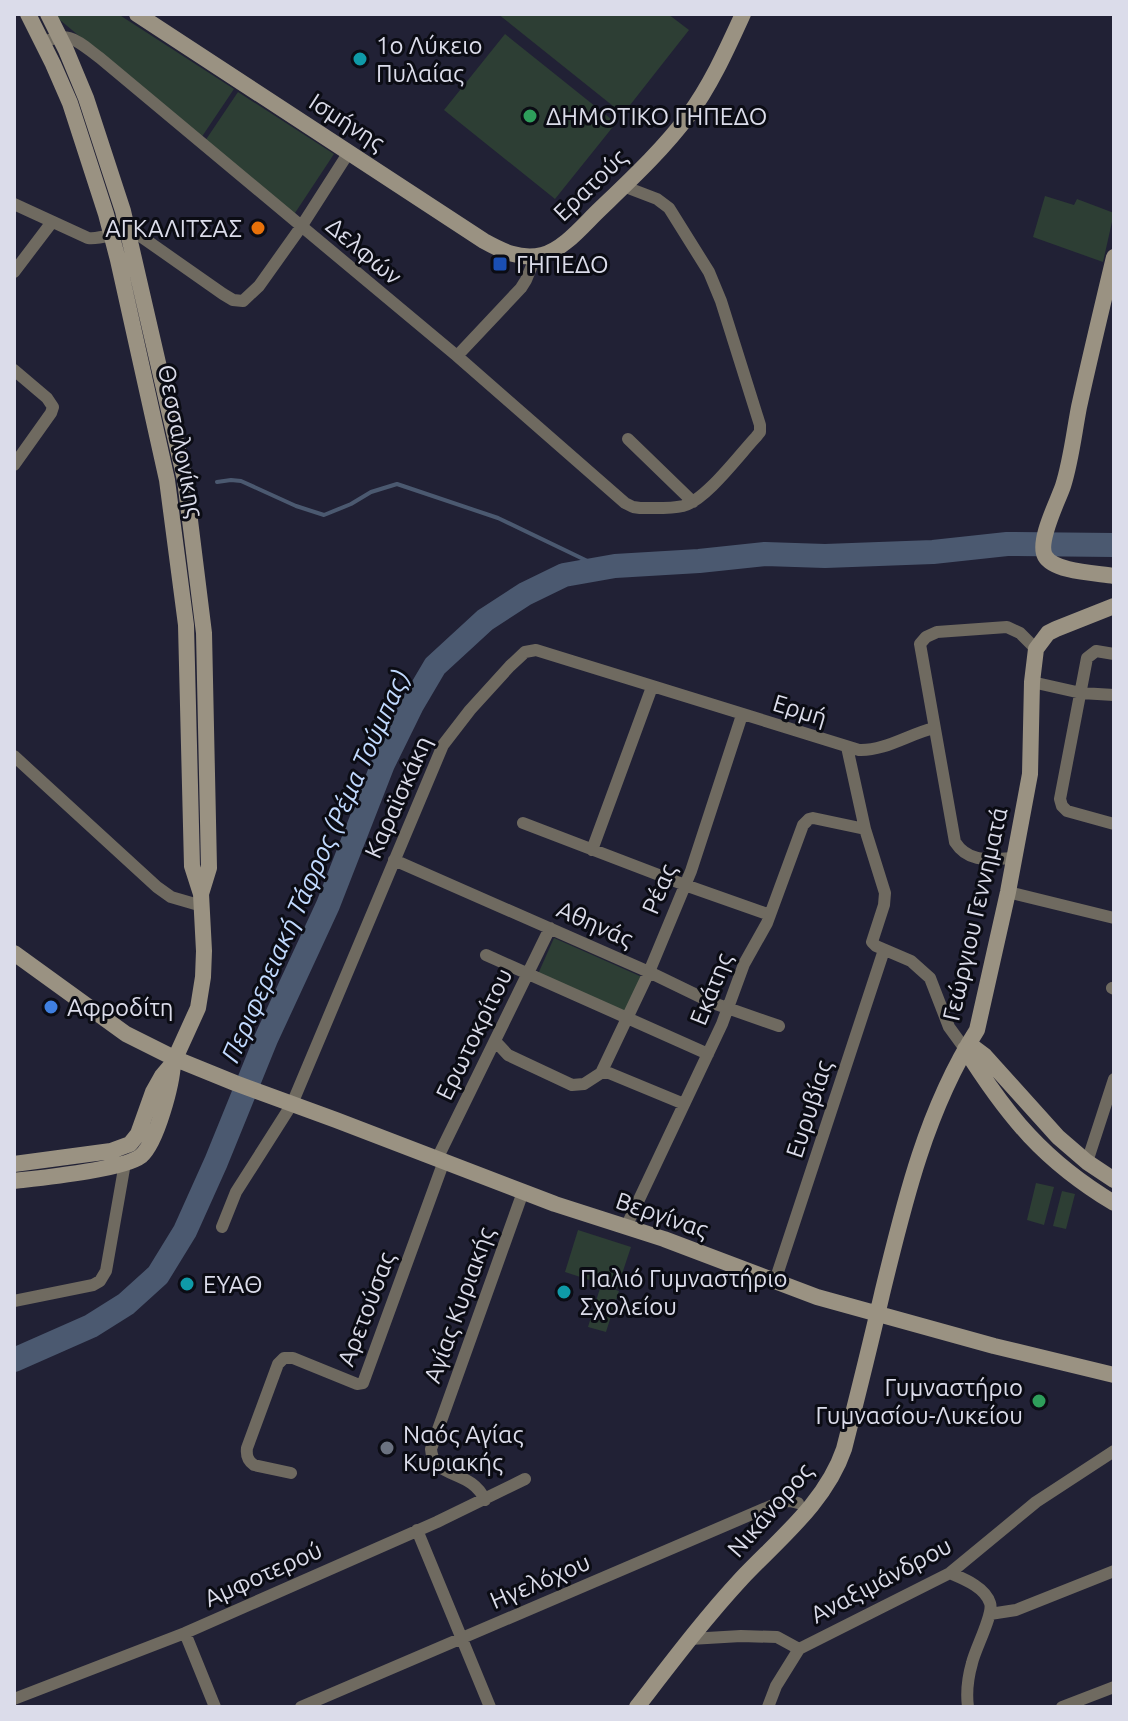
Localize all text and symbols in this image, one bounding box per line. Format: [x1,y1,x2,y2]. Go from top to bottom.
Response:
place label: 1ο Λύκειο Πυλαίας [376,32,483,87]
marker: 1ο Λύκειο Πυλαίας [351,50,369,68]
street label: Ισμήνης [304,88,390,156]
place label: ΔΗΜΟΤΙΚΟ ΓΗΠΕΔΟ [546,103,767,130]
marker: ΔΗΜΟΤΙΚΟ ΓΗΠΕΔΟ [521,107,539,125]
street label: Ερατούς [548,144,632,226]
street label: Δελφών [321,212,407,290]
place label: ΑΓΚΑΛΙΤΣΑΣ [105,215,242,242]
marker: ΑΓΚΑΛΙΤΣΑΣ [249,219,267,237]
place label: ΓΗΠΕΔΟ [516,251,609,278]
marker: ΓΗΠΕΔΟ [491,255,509,273]
street label: Θεσσαλονίκης [153,362,209,520]
water label: Περιφερειακή Τάφρος (Ρέμα Τούμπας) [215,665,416,1067]
street label: Ερμή [770,689,830,731]
street label: Καραϊσκάκη [359,732,437,862]
street label: Γεώργιου Γεννηματά [937,805,1013,1023]
street label: Ρέας [636,860,682,918]
street label: Αθηνάς [553,895,637,953]
street label: Εκάτης [684,949,738,1029]
street label: Ερωτοκρίτου [431,964,517,1104]
place label: Αφροδίτη [67,994,174,1021]
marker: Αφροδίτη [42,998,60,1016]
street label: Ευρυβίας [781,1057,837,1161]
street label: Βεργίνας [612,1187,712,1243]
street label: Αγίας Κυριακής [418,1223,500,1387]
street label: Αρετούσας [332,1248,400,1370]
place label: Παλιό Γυμναστήριο Σχολείου [580,1265,787,1320]
place label: ΕΥΑΘ [203,1271,263,1298]
marker: ΕΥΑΘ [178,1275,196,1293]
marker: Παλιό Γυμναστήριο Σχολείου [555,1283,573,1301]
place label: Γυμναστήριο Γυμνασίου-Λυκείου [815,1374,1023,1429]
marker: Γυμναστήριο Γυμνασίου-Λυκείου [1030,1392,1048,1410]
place label: Ναός Αγίας Κυριακής [403,1421,523,1476]
marker: Ναός Αγίας Κυριακής [378,1439,396,1457]
street label: Νικάνορος [722,1458,818,1562]
street label: Αναξιμάνδρου [806,1532,956,1628]
street label: Αμφοτερού [200,1536,326,1612]
street label: Ηγελόχου [486,1548,594,1614]

